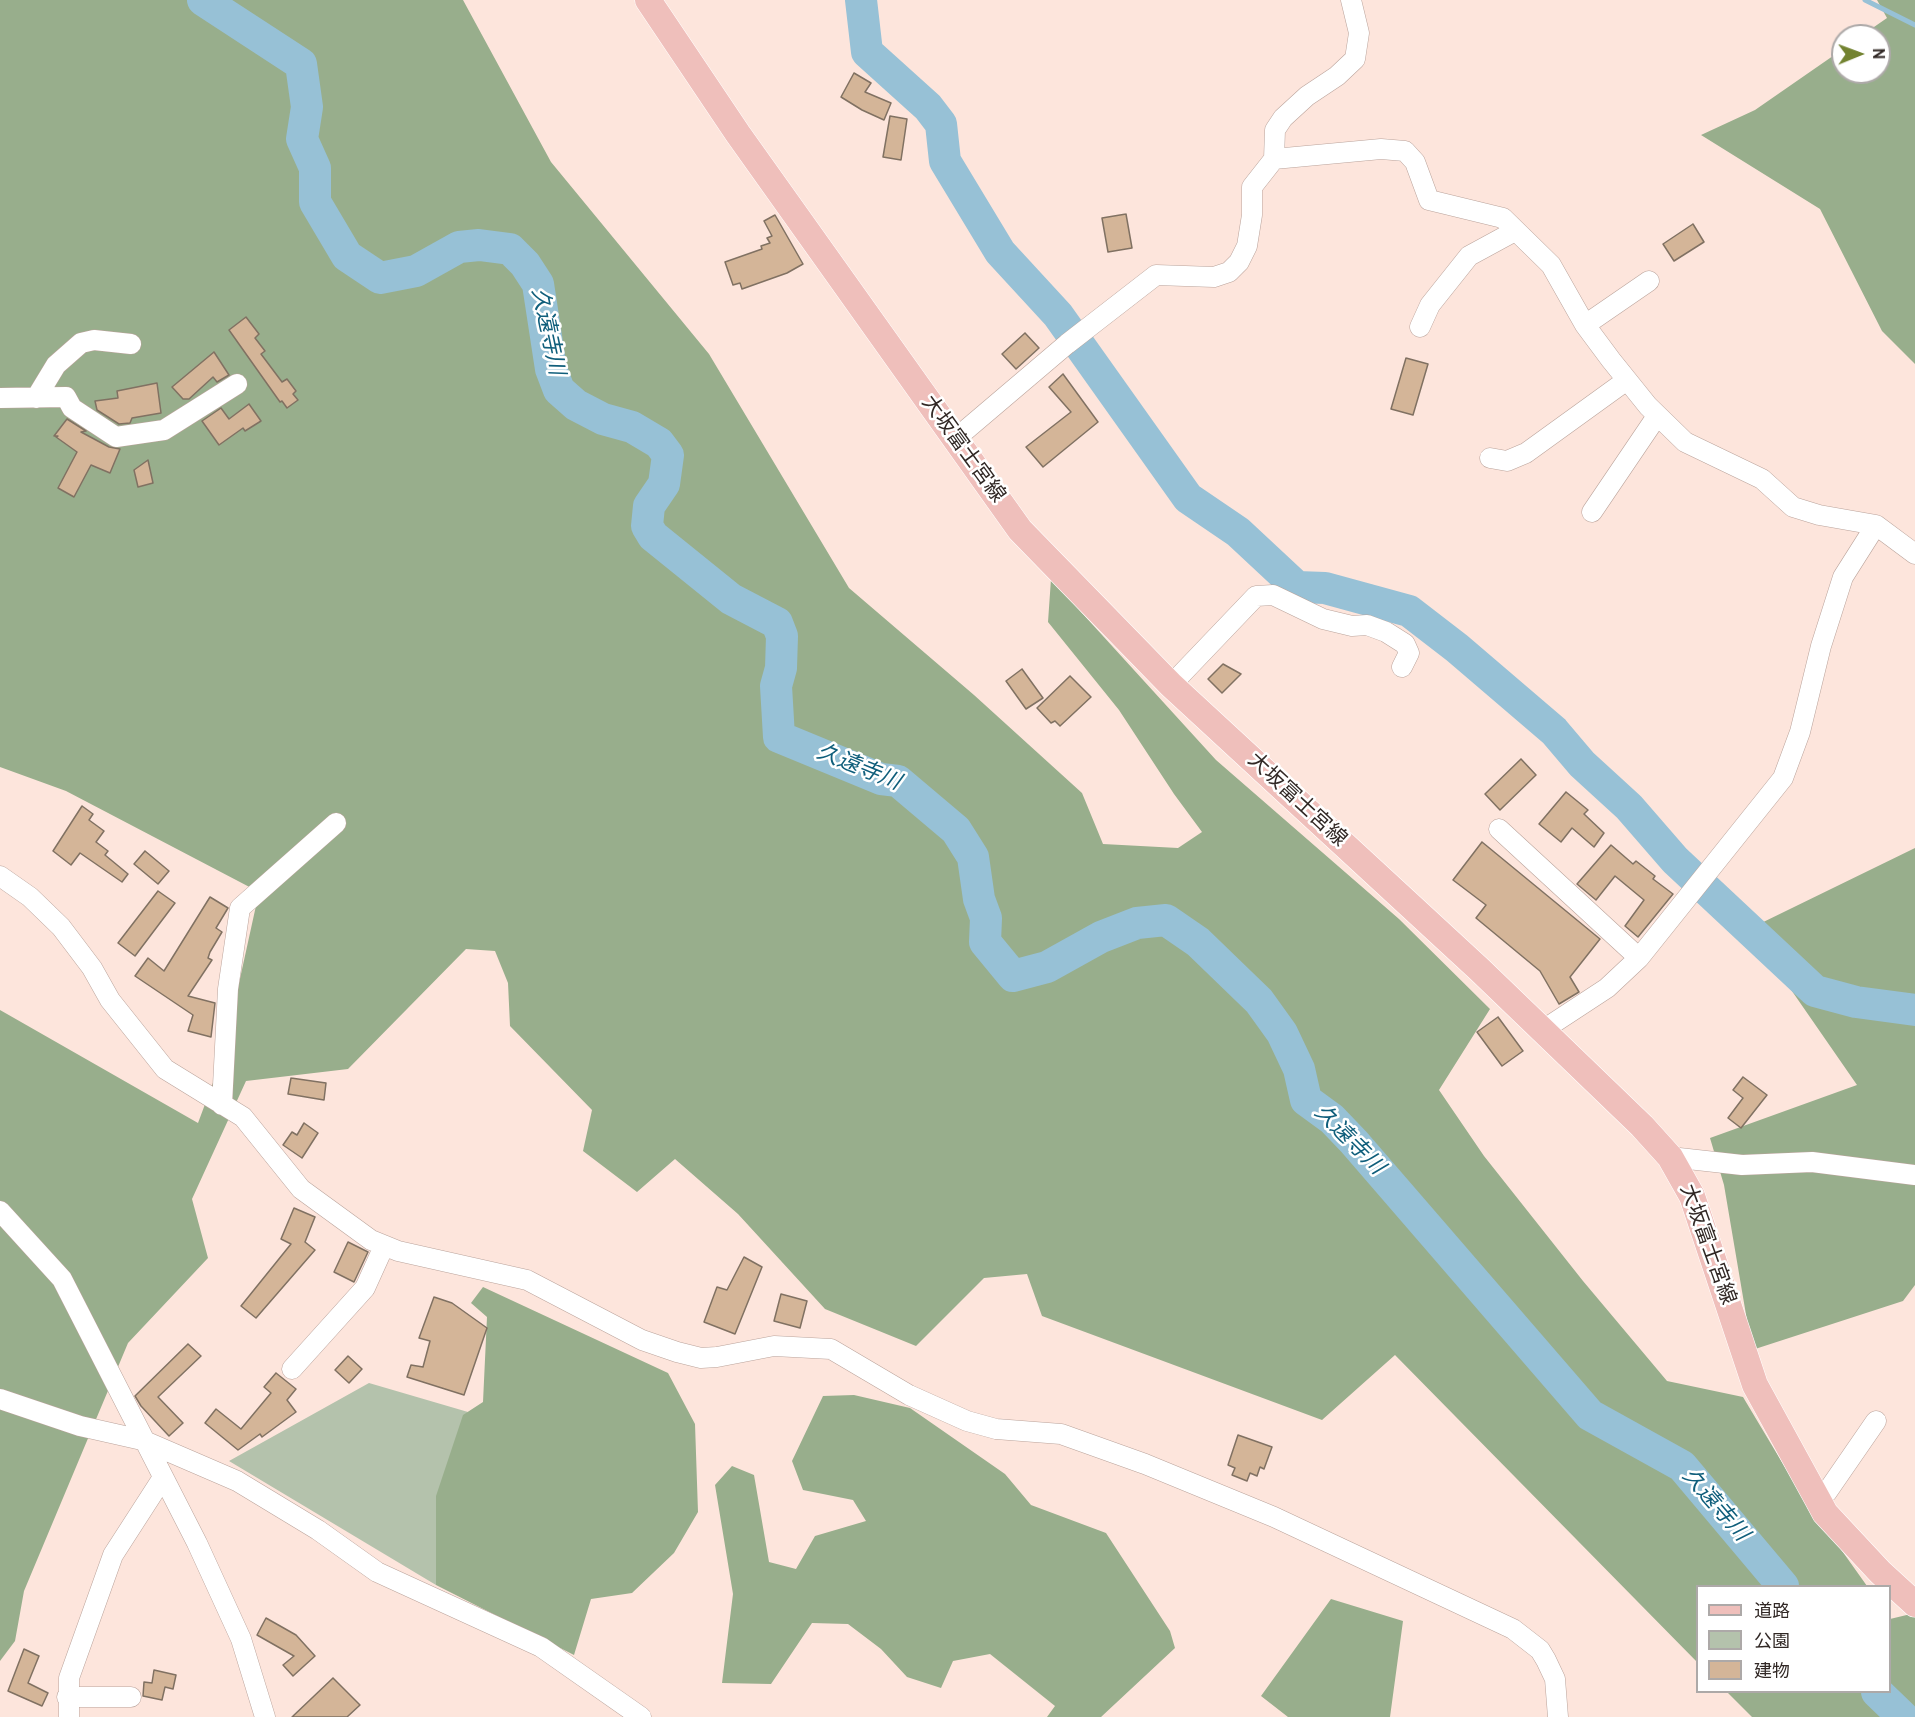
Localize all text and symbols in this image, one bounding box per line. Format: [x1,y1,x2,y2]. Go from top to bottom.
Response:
north arrow [1831,24,1891,84]
text: N [1867,48,1887,60]
water label: 久遠寺川 [524,286,568,378]
street label: 大坂富士宮線 [915,392,1009,508]
water label: 久遠寺川 [812,740,904,798]
street label: 大坂富士宮線 [1241,749,1351,853]
water label: 久遠寺川 [1308,1101,1388,1181]
street label: 大坂富士宮線 [1673,1181,1739,1309]
water label: 久遠寺川 [1675,1464,1753,1548]
legend [1696,1585,1891,1693]
text: 道路 [1754,1601,1790,1624]
text: 公園 [1754,1631,1790,1654]
text: 建物 [1754,1661,1790,1684]

